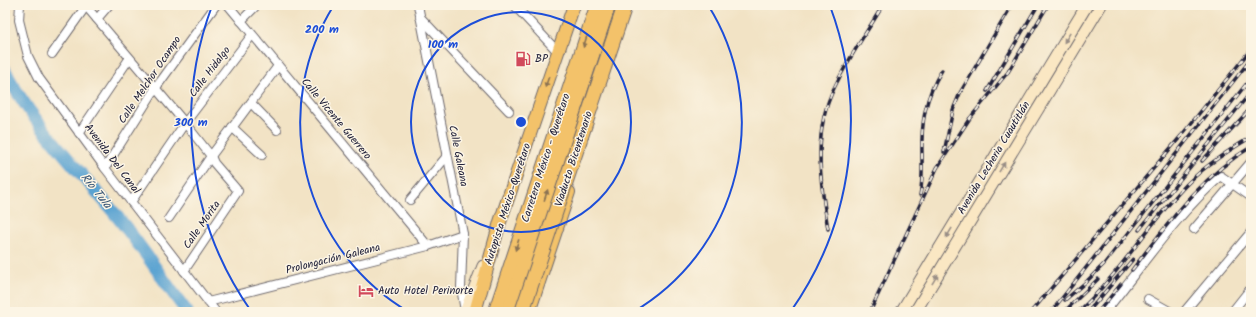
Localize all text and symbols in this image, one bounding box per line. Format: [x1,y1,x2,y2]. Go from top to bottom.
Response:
text: 200 m [305,20,339,39]
street label: Calle Melchor Ocampo [114,32,186,128]
one-way arrow [1063,32,1070,44]
text: 100 m [428,35,458,54]
one-way arrow [582,36,588,48]
street label: Calle Hidalgo [185,43,235,101]
fuel station icon: BP [514,50,532,68]
place label: BP [535,50,549,68]
street label: Calle Vicente Guerrero [296,74,376,164]
one-way arrow [544,76,550,88]
street label: Carretera México - Querétaro [517,91,575,225]
street label: Avenida Lecheria Cuautitlán [953,98,1035,218]
street label: Viaducto Bicentenario [550,109,598,209]
text: 300 m [173,113,208,132]
centre of rings [514,115,528,129]
street label: Avenida Del Canal [79,120,145,198]
street label: Calle Galeana [443,124,473,188]
street label: Autopista México-Querétaro [480,141,536,267]
one-way arrow [999,161,1006,173]
water label: Río Tula [76,169,117,214]
one-way arrow [543,189,549,201]
street label: Calle Morita [179,197,225,253]
one-way arrow [945,227,952,239]
street label: Prolongación Galeana [284,239,382,279]
one-way arrow [514,239,520,251]
one-way arrow [932,273,939,285]
hotel icon: Auto Hotel Perinorte [357,282,375,300]
place label: Auto Hotel Perinorte [378,282,473,300]

